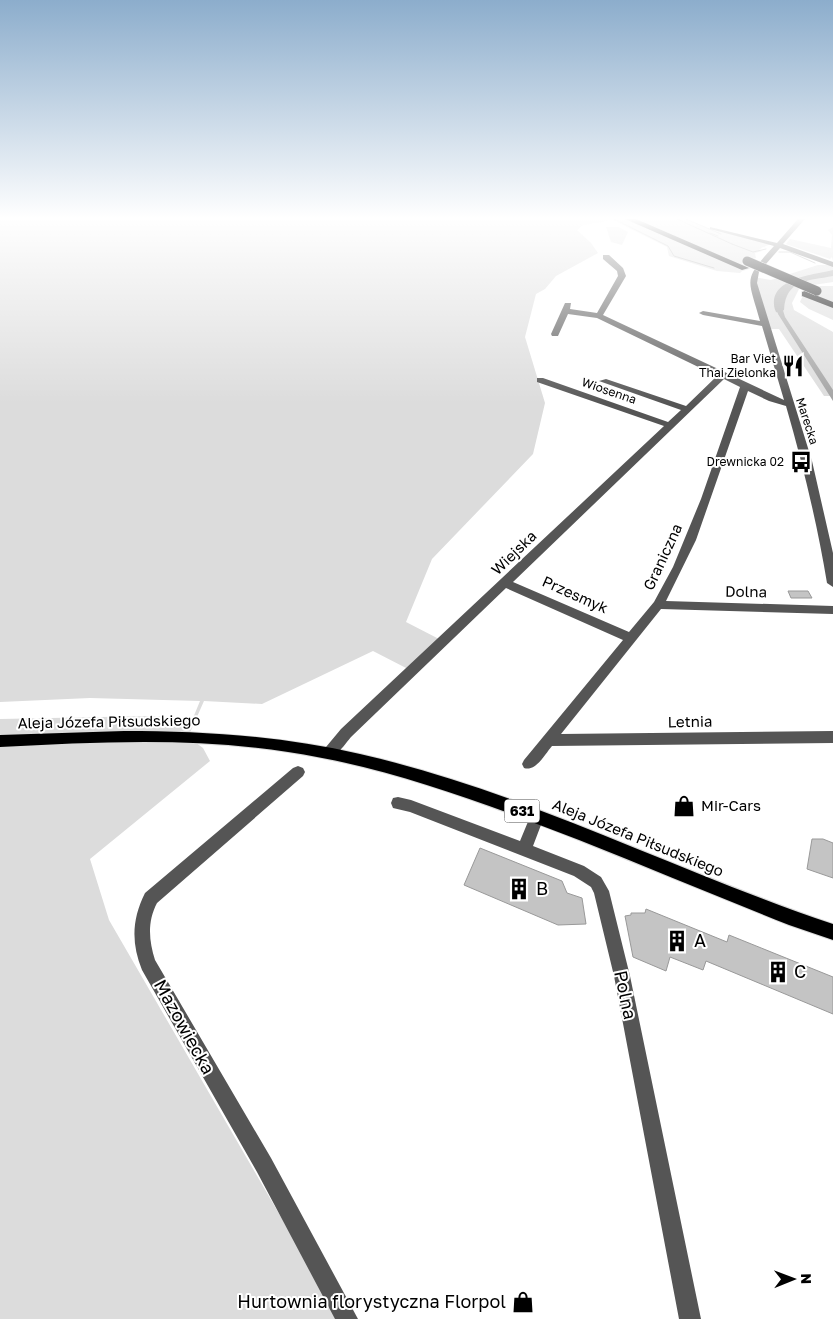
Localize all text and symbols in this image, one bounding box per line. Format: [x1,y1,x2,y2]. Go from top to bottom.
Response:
place label: Bar Viet Thai Zielonka [699,351,776,380]
restaurant icon: Bar Viet Thai Zielonka [780,353,806,379]
street label: Wiosenna [580,374,638,407]
street label: Marecka [793,395,822,446]
bus stop icon: Drewnicka 02 [788,449,814,475]
place label: Drewnicka 02 [707,454,784,469]
street label: Graniczna [639,520,685,593]
street label: Wiejska [487,526,540,578]
street label: Przesmyk [540,572,612,617]
street label: Dolna [725,582,767,600]
street label: Aleja Józefa Piłsudskiego [17,710,201,732]
street label: Letnia [667,712,713,730]
shop icon: Mir-Cars [671,793,697,819]
street label: Aleja Józefa Piłsudskiego [550,794,727,880]
place label: Mir-Cars [701,796,761,814]
road number: 631 [504,799,540,822]
building icon: B [506,876,532,902]
place label: B [536,877,548,899]
building icon: A [664,928,690,954]
place label: A [694,929,706,951]
building icon: C [765,959,791,985]
place label: C [794,960,806,982]
street label: Polna [610,968,642,1021]
street label: Mazowiecka [150,975,220,1078]
north arrow [768,1254,818,1304]
text: N [798,1273,815,1284]
shop icon: Hurtownia florystyczna Florpol [510,1289,536,1315]
place label: Hurtownia florystyczna Florpol [237,1290,506,1312]

